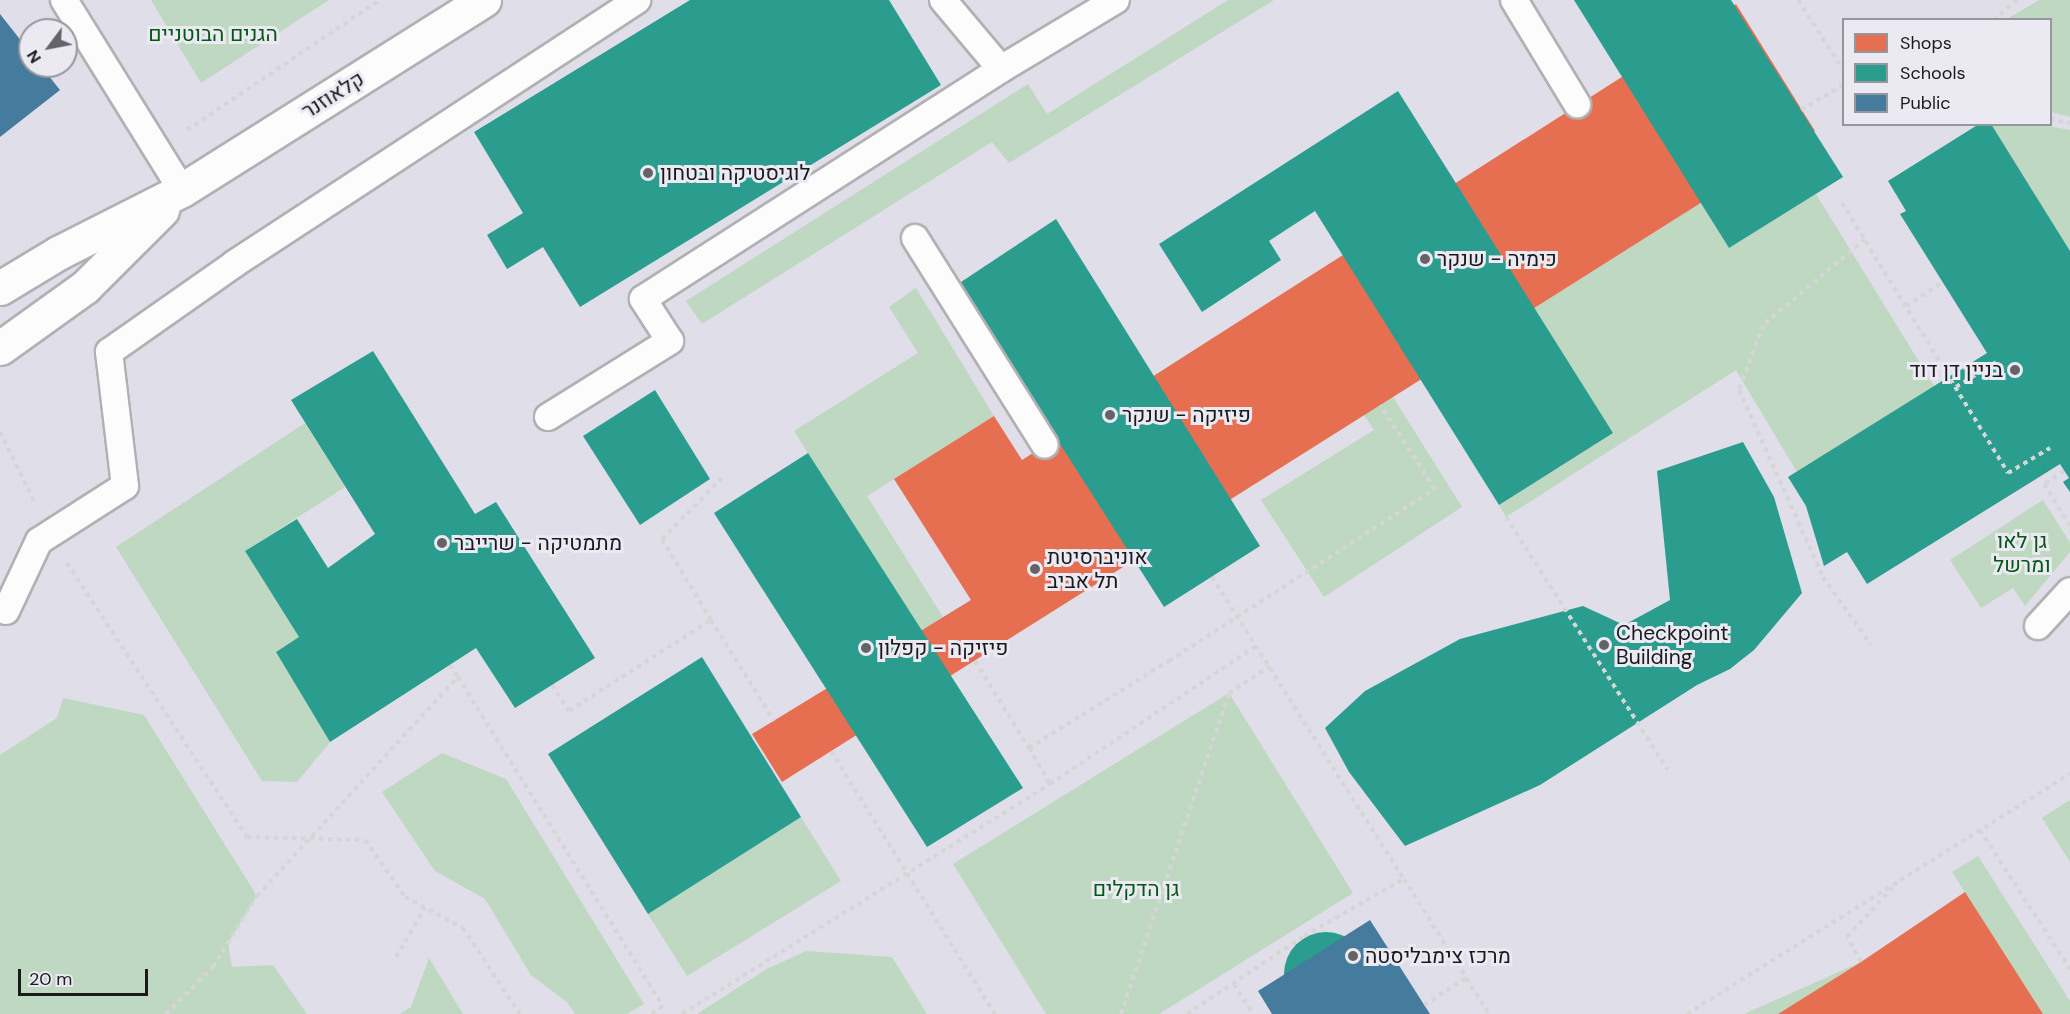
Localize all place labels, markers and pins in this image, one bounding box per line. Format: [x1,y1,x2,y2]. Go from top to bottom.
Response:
place label: לוגיסטיקה ובטחון [660,160,810,186]
marker: לוגיסטיקה ובטחון [641,166,655,180]
place label: כימיה - שנקר [1437,246,1557,272]
marker: כימיה - שנקר [1418,252,1432,266]
place label: בניין דן דוד [1909,357,2003,383]
marker: בניין דן דוד [2008,363,2022,377]
place label: פיזיקה - שנקר [1122,402,1251,428]
marker: פיזיקה - שנקר [1103,408,1117,422]
place label: מתמטיקה - שרייבר [454,530,622,556]
marker: מתמטיקה - שרייבר [435,536,449,550]
place label: אוניברסיטת תל אביב [1047,544,1148,594]
marker: אוניברסיטת תל אביב [1028,562,1042,576]
place label: Checkpoint Building [1616,620,1729,670]
place label: פיזיקה - קפלון [878,635,1008,661]
marker: Checkpoint Building [1597,638,1611,652]
marker: פיזיקה - קפלון [859,641,873,655]
place label: מרכז צימבליסטה [1365,943,1511,969]
marker: מרכז צימבליסטה [1346,949,1360,963]

